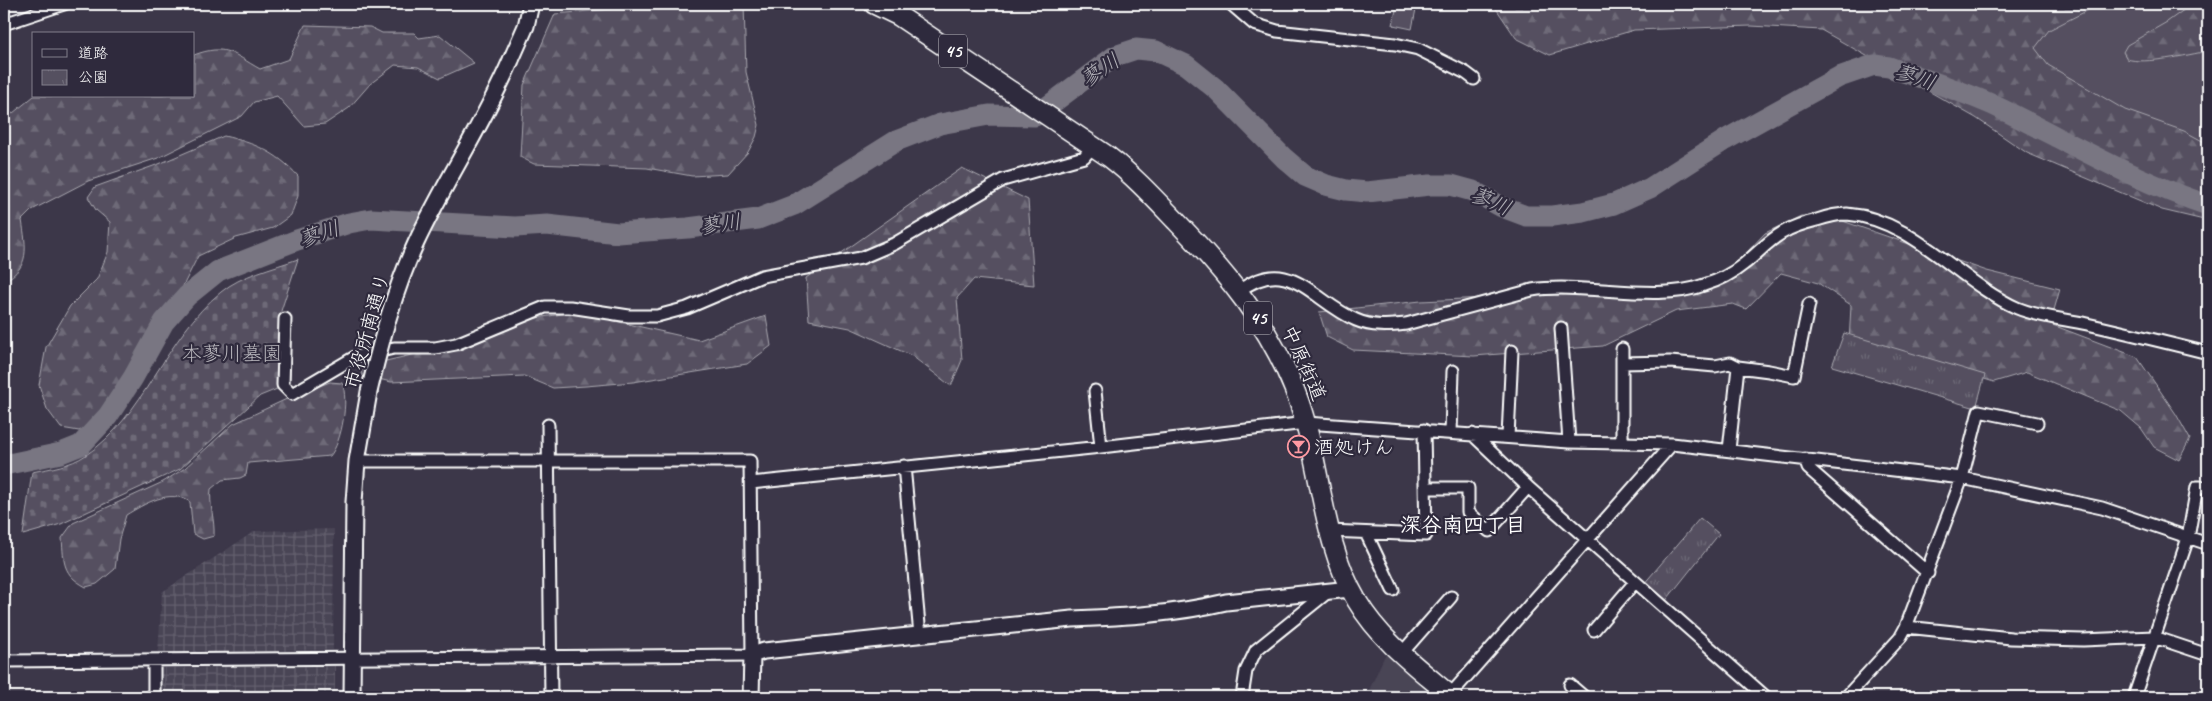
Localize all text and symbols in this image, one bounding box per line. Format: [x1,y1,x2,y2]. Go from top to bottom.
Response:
legend [32,32,195,98]
road number: 45 [939,34,967,68]
text: 道路 [78,44,108,63]
water label: 蓼川 [1075,47,1125,93]
water label: 蓼川 [1891,58,1939,96]
text: 公園 [78,68,108,87]
water label: 蓼川 [1467,181,1515,221]
water label: 蓼川 [697,208,743,240]
water label: 蓼川 [295,215,343,253]
street label: 市役所南通り [338,270,396,392]
road number: 45 [1244,302,1272,334]
street label: 中原街道 [1276,321,1332,405]
park label: 本蓼川墓園 [182,341,282,366]
bar icon: 酒処けん [1286,435,1310,459]
place label: 酒処けん [1314,435,1394,460]
district label: 深谷南四丁目 [1400,512,1526,538]

